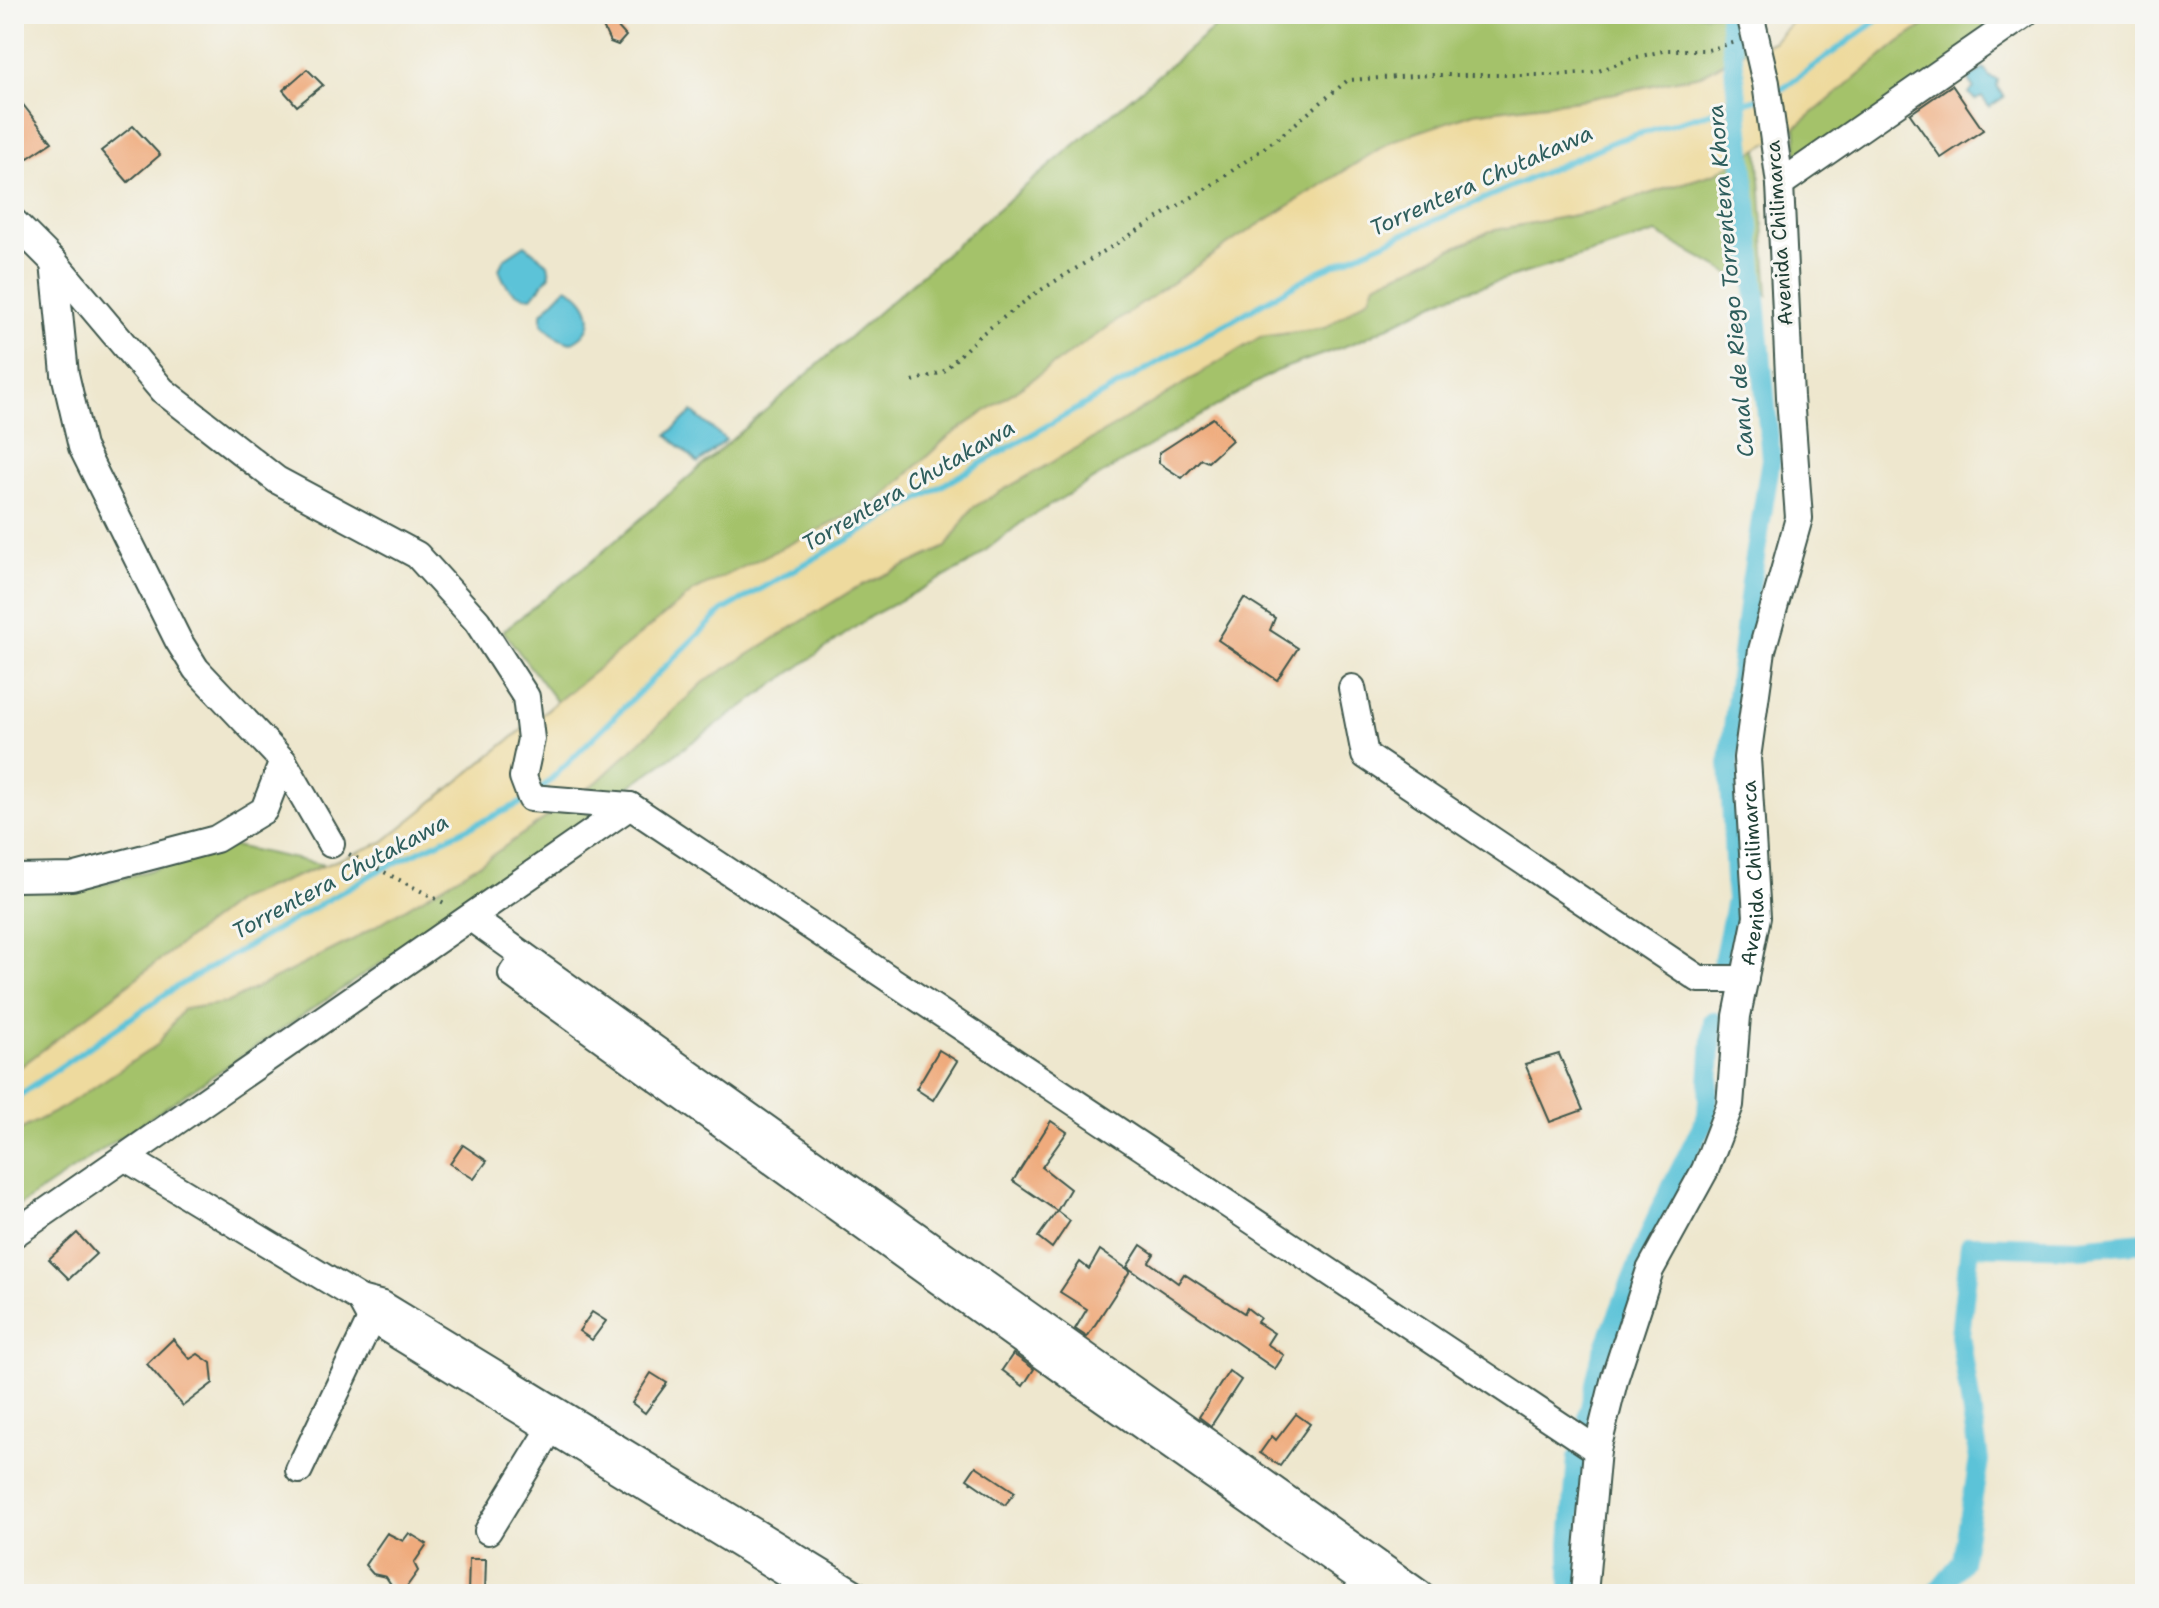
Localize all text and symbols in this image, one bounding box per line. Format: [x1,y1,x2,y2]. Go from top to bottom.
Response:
water label: Canal de Riego Torrentera Khora [1701,103,1760,459]
water label: Torrentera Chutakawa [1365,118,1597,243]
street label: Avenida Chilimarca [1760,139,1798,327]
water label: Torrentera Chutakawa [796,413,1020,558]
street label: Avenida Chilimarca [1734,779,1770,968]
water label: Torrentera Chutakawa [227,807,454,946]

